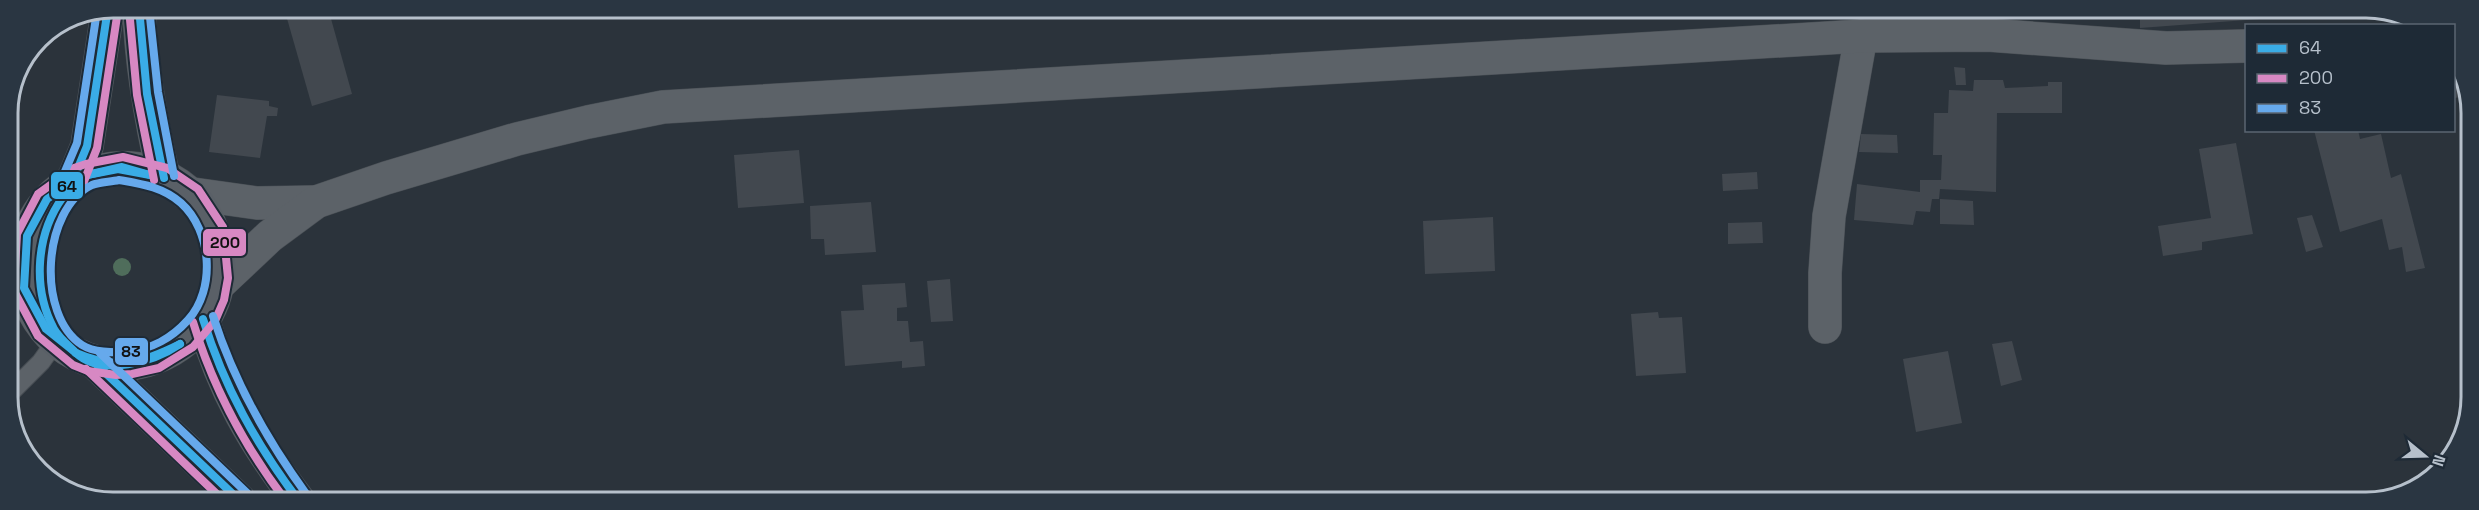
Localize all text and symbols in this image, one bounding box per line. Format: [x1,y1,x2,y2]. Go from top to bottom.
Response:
legend [2245,24,2455,132]
text: 64 [2299,36,2321,59]
text: 200 [2299,66,2333,89]
text: 83 [2299,96,2321,119]
line badge: 64 [50,171,84,200]
text: 64 [57,176,77,197]
line badge: 200 [202,228,247,257]
text: 200 [210,232,240,253]
line badge: 83 [114,337,149,366]
text: 83 [121,341,141,362]
north arrow [2395,426,2455,486]
text: N [2427,452,2450,469]

